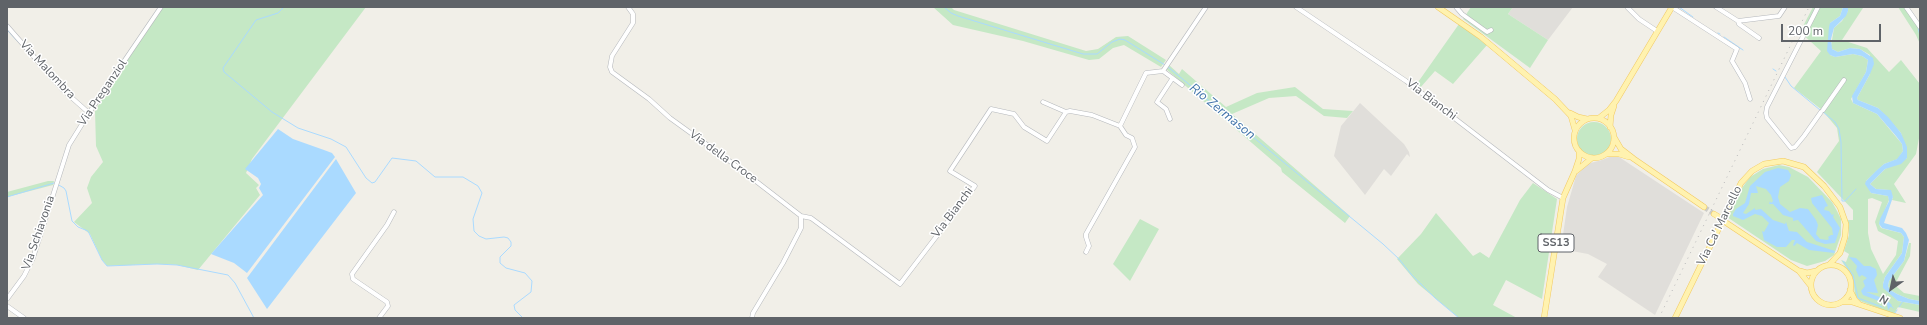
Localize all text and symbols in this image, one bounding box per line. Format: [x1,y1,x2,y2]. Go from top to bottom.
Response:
scale bar [1783,16,1883,42]
text: 200 m [1788,23,1823,39]
street label: Via Malombra [16,38,78,102]
street label: Via Preganziol [75,57,131,129]
street label: Via Bianchi [1403,76,1459,124]
water label: Rio Zermason [1186,81,1258,143]
street label: Via della Croce [686,127,760,187]
street label: Via Ca' Marcello [1694,184,1746,268]
street label: Via Bianchi [929,185,977,241]
street label: Via Schiavonia [19,194,59,272]
road number: SS13 [1538,234,1574,252]
north arrow [1871,269,1911,309]
text: N [1877,291,1892,308]

